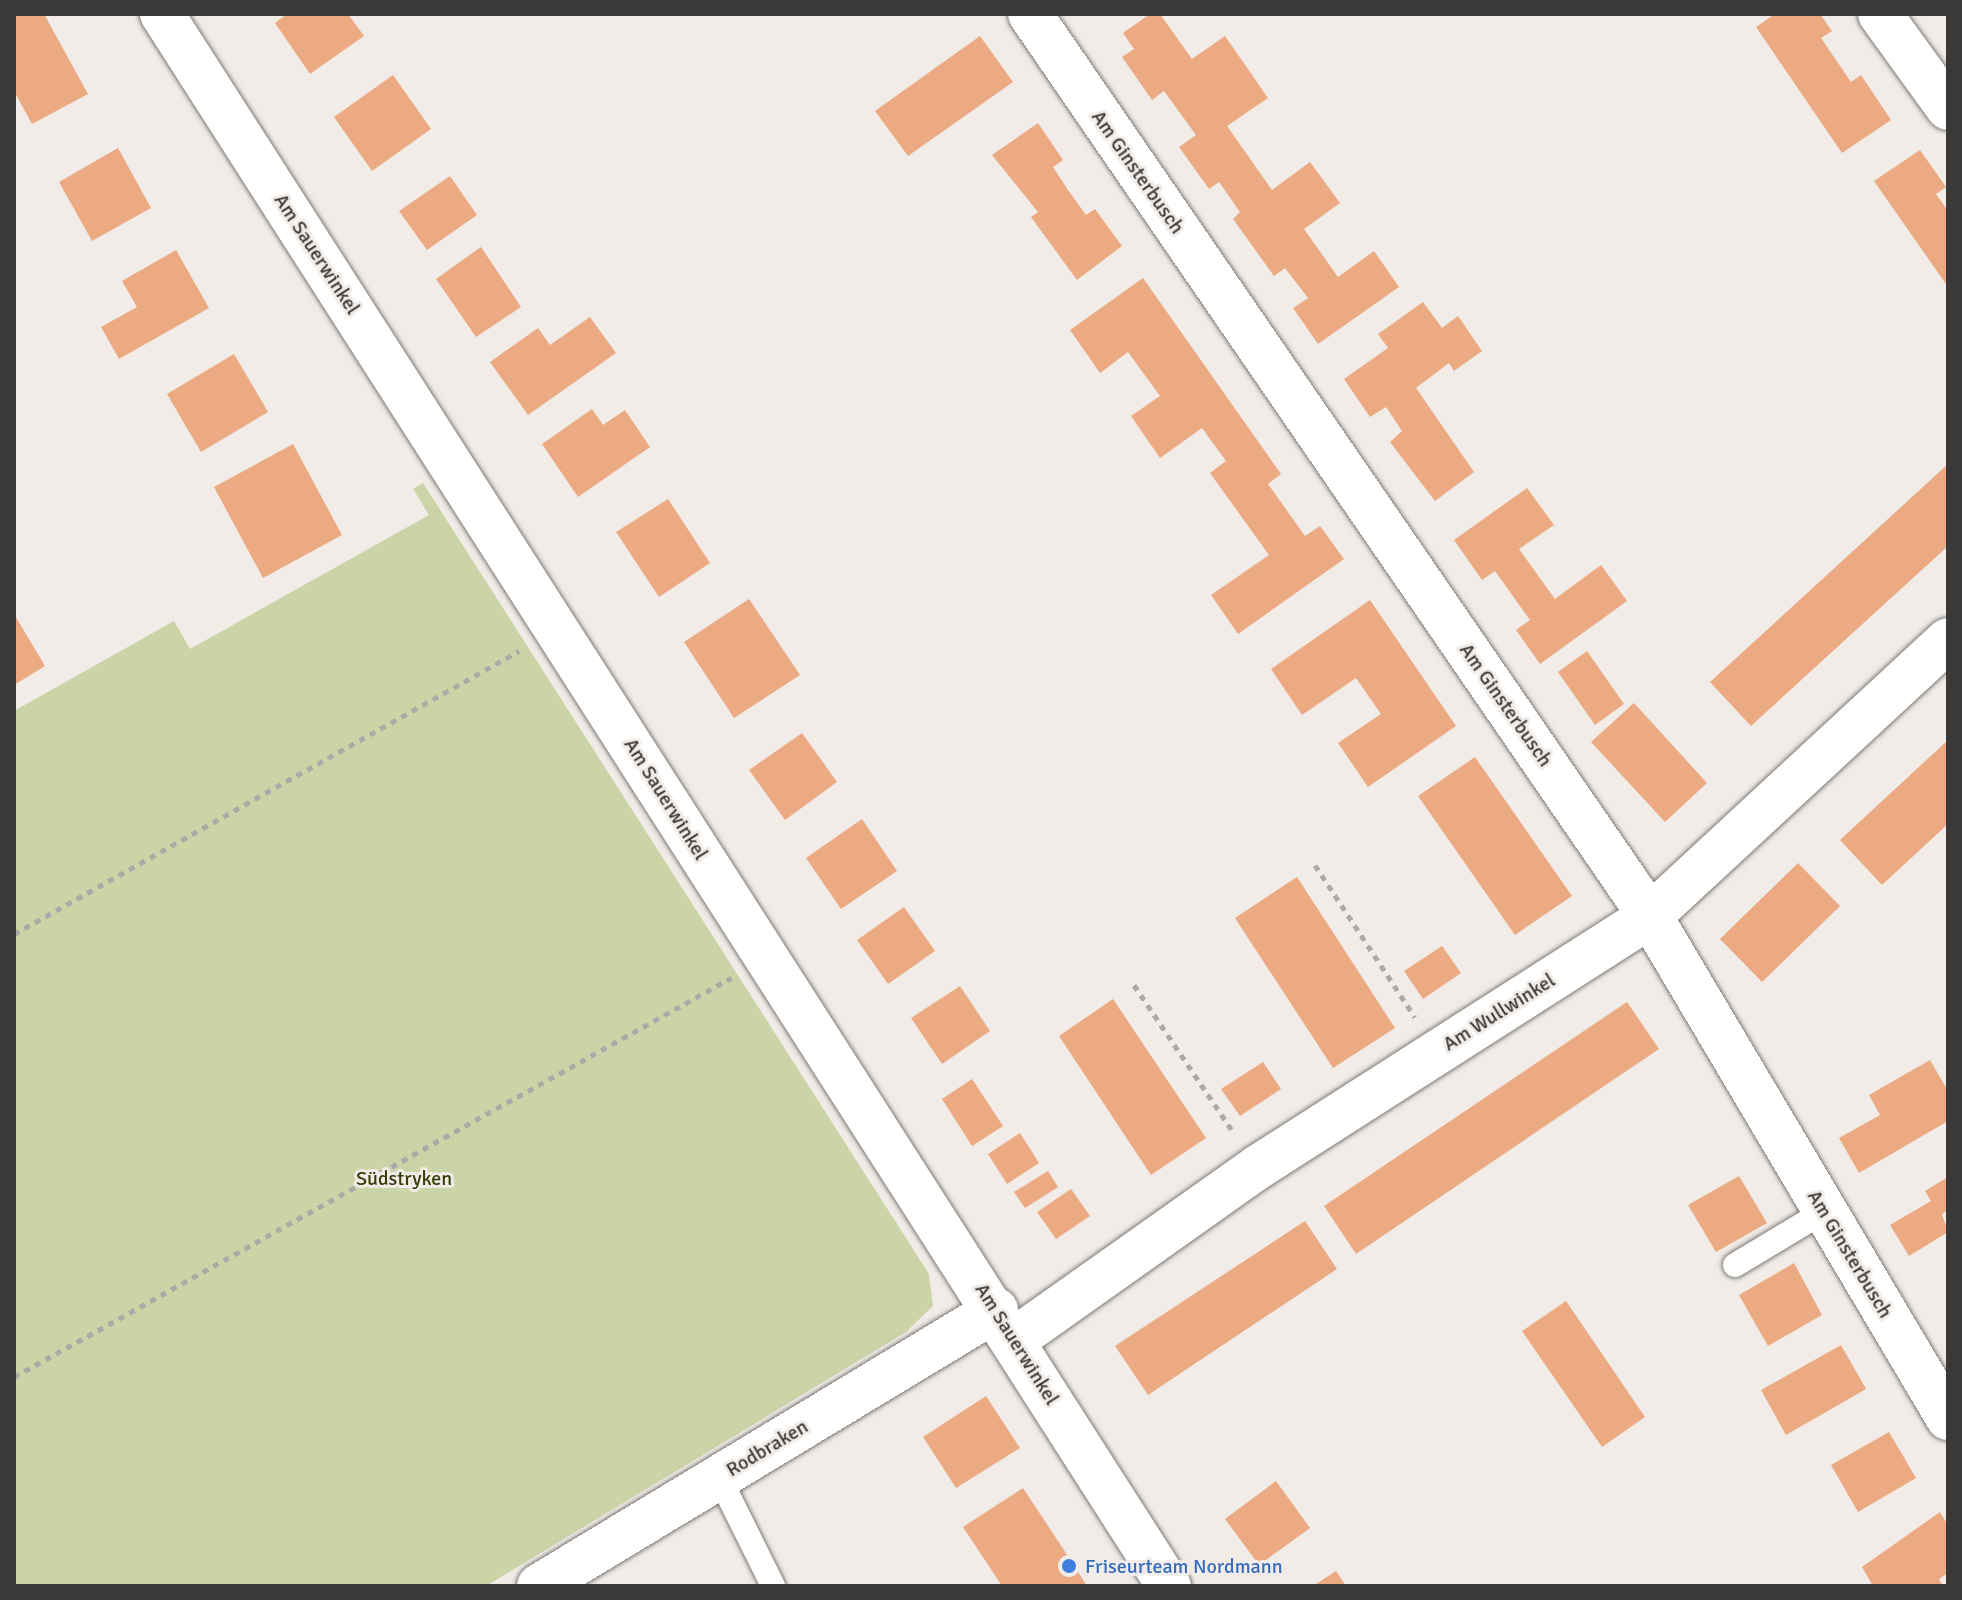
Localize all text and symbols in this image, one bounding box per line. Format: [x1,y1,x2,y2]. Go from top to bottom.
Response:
street label: Am Ginsterbusch [1087,106,1189,238]
street label: Am Sauerwinkel [269,189,365,319]
street label: Am Ginsterbusch [1455,639,1557,771]
street label: Am Sauerwinkel [619,734,713,864]
street label: Am Wullwinkel [1438,968,1560,1056]
park label: Südstryken [356,1166,452,1190]
street label: Am Ginsterbusch [1802,1186,1898,1322]
street label: Am Sauerwinkel [970,1279,1064,1409]
street label: Rodbraken [722,1414,812,1482]
place label: Friseurteam Nordmann [1085,1554,1283,1578]
marker: Friseurteam Nordmann [1060,1557,1078,1575]

